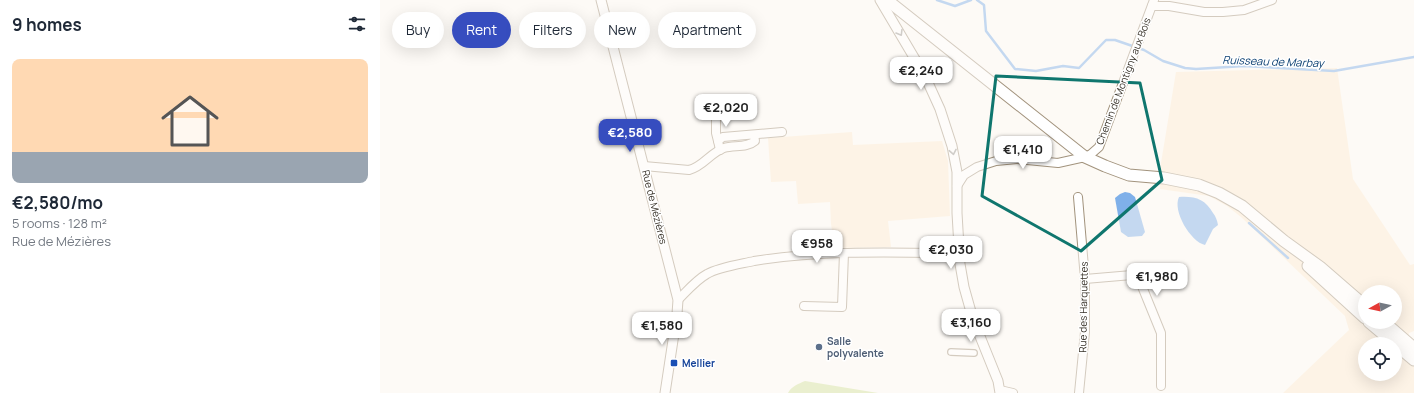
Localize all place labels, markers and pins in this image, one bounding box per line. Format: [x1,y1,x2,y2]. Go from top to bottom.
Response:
pin: €2,240 [888,57,954,91]
pin: €2,020 [693,94,759,128]
pin: €2,580 [597,119,663,153]
pin: €1,410 [990,136,1056,170]
pin: €958 [793,230,841,264]
pin: €2,030 [918,236,984,270]
pin: €1,980 [1124,263,1190,297]
pin: €3,160 [938,309,1004,343]
pin: €1,580 [629,312,695,346]
place label: Salle polyvalente [827,334,884,360]
marker: Salle polyvalente [814,342,824,352]
place label: Mellier [682,356,715,370]
marker: Mellier [669,358,679,368]

